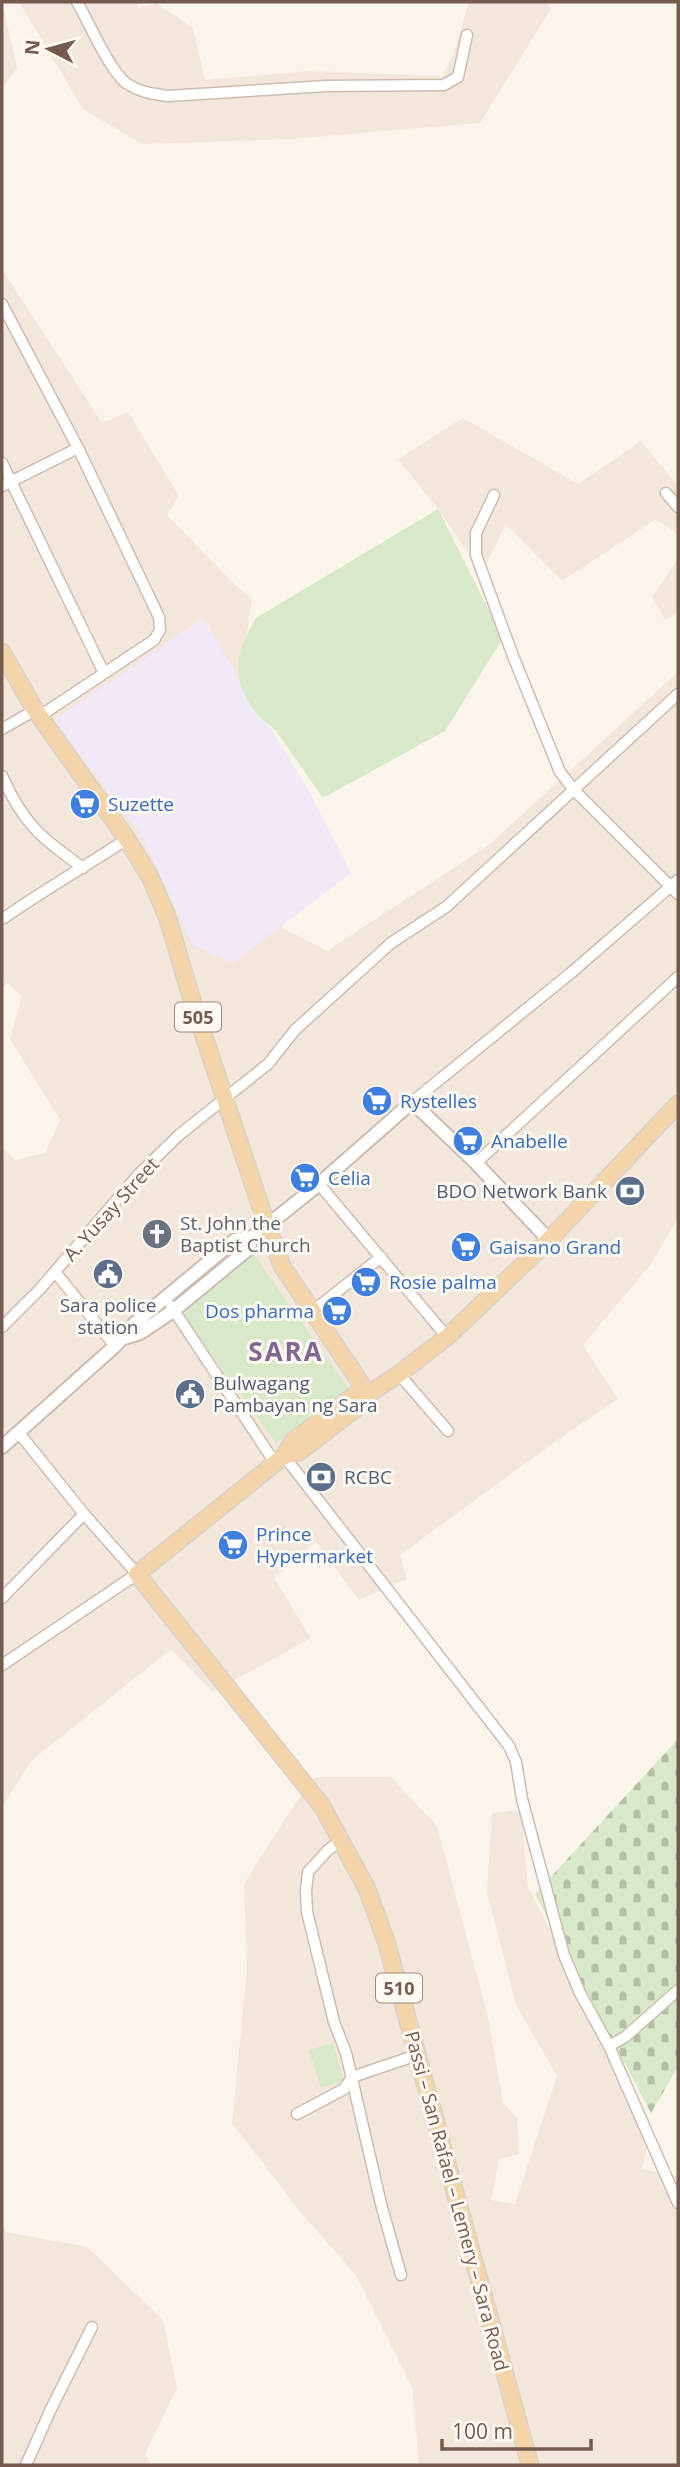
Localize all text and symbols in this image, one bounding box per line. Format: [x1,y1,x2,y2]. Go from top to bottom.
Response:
north arrow [14,14,84,84]
text: N [18,38,46,56]
supermarket icon: Suzette [68,787,102,821]
place label: Suzette [108,791,174,817]
road number: 505 [175,1002,221,1032]
supermarket icon: Rystelles [360,1084,394,1118]
place label: Rystelles [400,1088,477,1114]
supermarket icon: Anabelle [451,1124,485,1158]
place label: Anabelle [491,1128,568,1154]
street label: A. Yusay Street [57,1151,165,1267]
supermarket icon: Celia [288,1161,322,1195]
place label: Celia [328,1165,371,1191]
bank icon: BDO Network Bank [613,1174,647,1208]
place label: BDO Network Bank [436,1178,607,1204]
place label: St. John the Baptist Church [180,1210,311,1258]
church icon: St. John the Baptist Church [140,1217,174,1251]
supermarket icon: Gaisano Grand [449,1230,483,1264]
place label: Gaisano Grand [489,1234,621,1260]
public building icon: Sara police station [91,1257,125,1291]
supermarket icon: Rosie palma [349,1265,383,1299]
place label: Rosie palma [389,1269,497,1295]
place label: Sara police station [60,1292,156,1340]
supermarket icon: Dos pharma [320,1294,354,1328]
place label: Dos pharma [205,1298,314,1324]
district label: SARA [248,1333,324,1369]
place label: Bulwagang Pambayan ng Sara [213,1370,378,1418]
public building icon: Bulwagang Pambayan ng Sara [173,1377,207,1411]
bank icon: RCBC [304,1460,338,1494]
place label: RCBC [344,1464,392,1490]
place label: Prince Hypermarket [256,1521,373,1569]
supermarket icon: Prince Hypermarket [216,1528,250,1562]
road number: 510 [376,1974,422,2002]
street label: Passi – San Rafael – Lemery – Sara Road [399,2028,515,2374]
scale bar [442,2408,591,2452]
text: 100 m [452,2417,513,2445]

